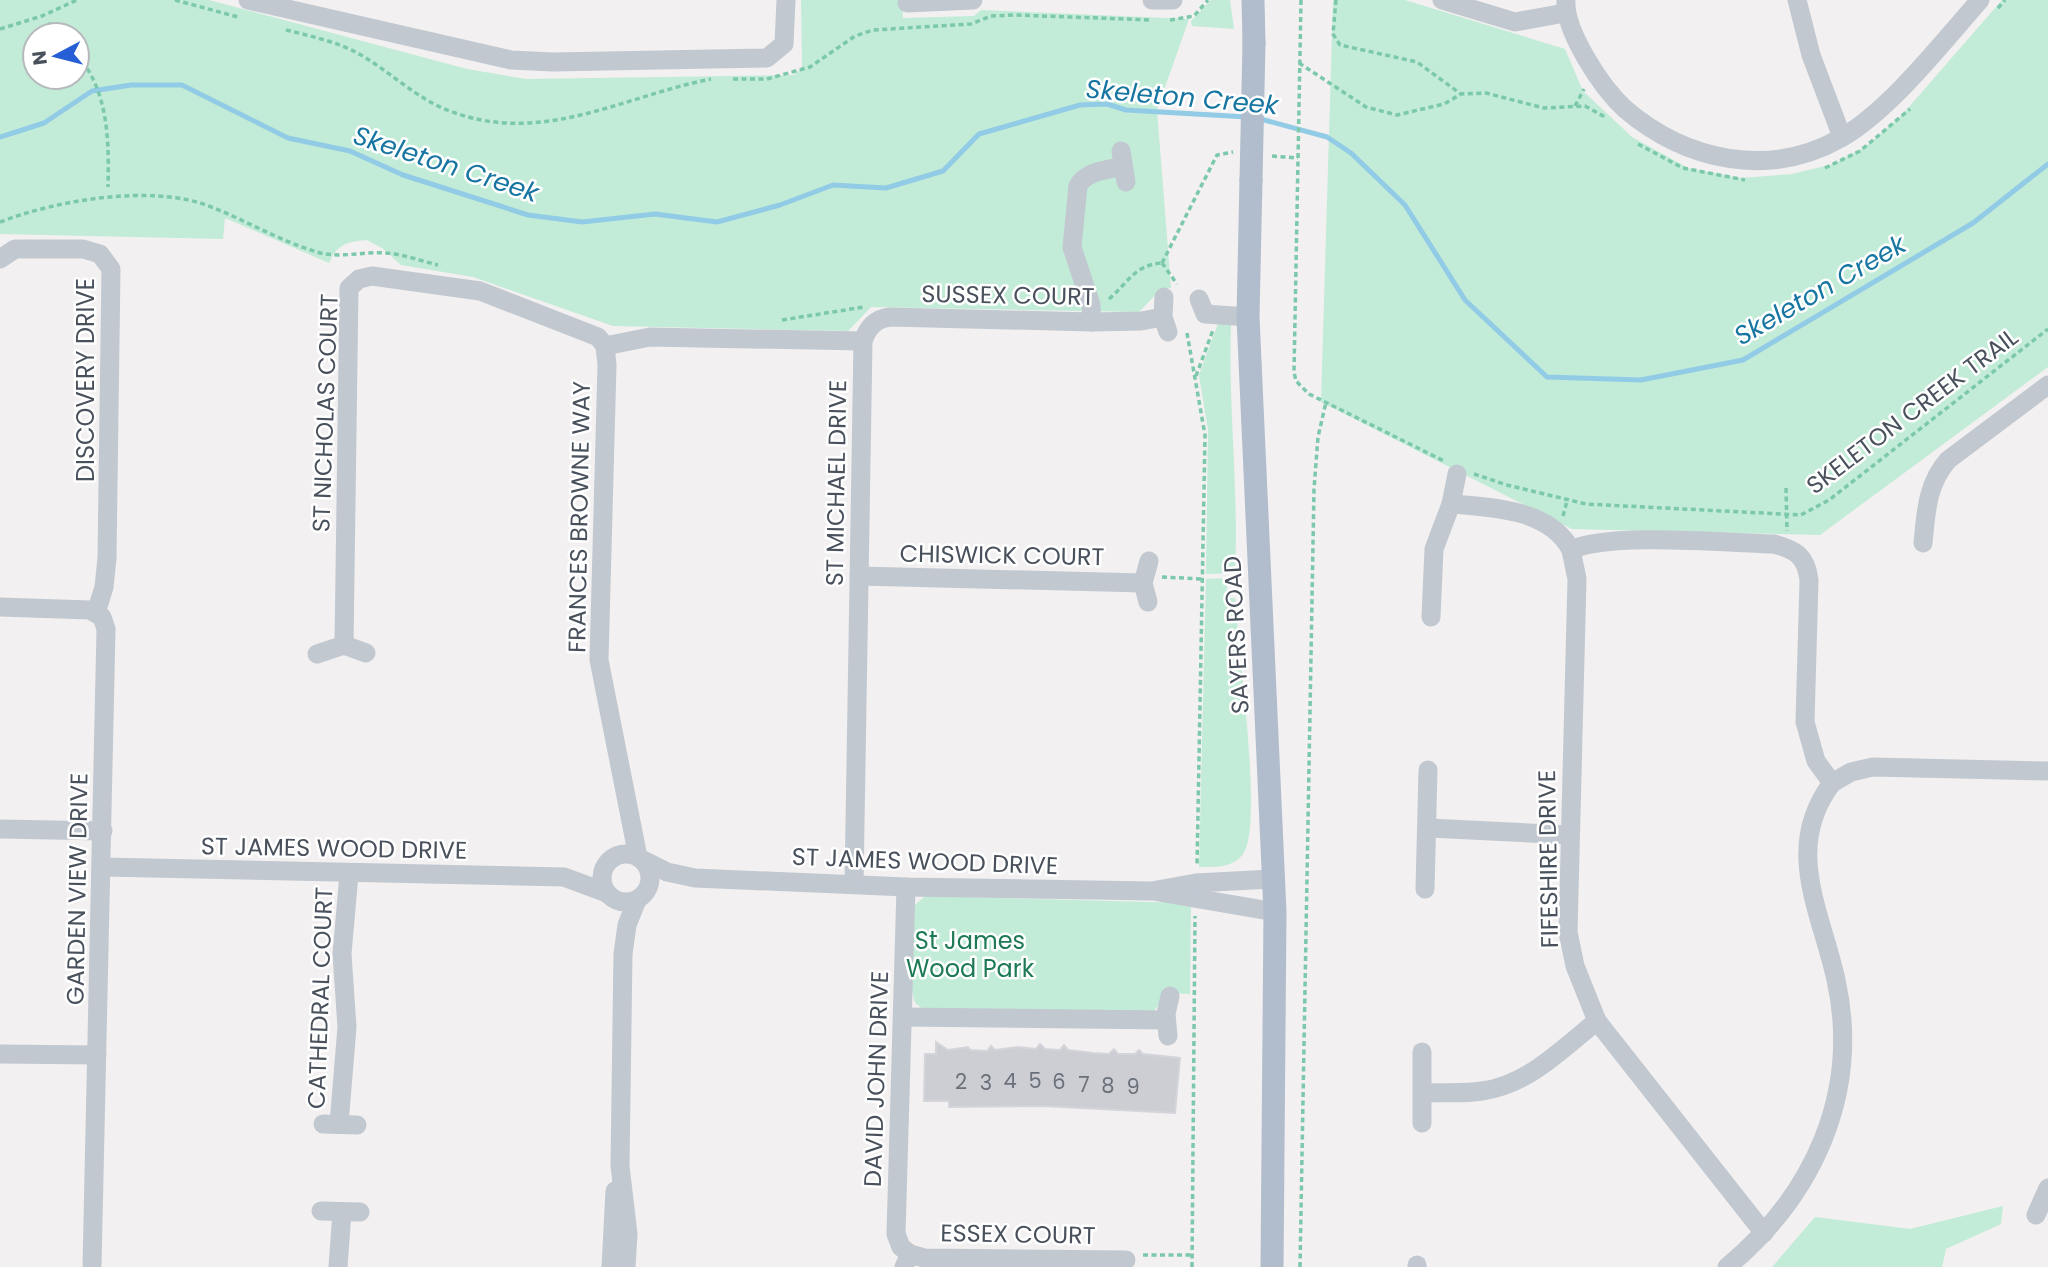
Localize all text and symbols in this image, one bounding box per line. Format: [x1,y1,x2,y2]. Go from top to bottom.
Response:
north arrow [21,21,91,91]
text: N [25,49,54,67]
water label: Skeleton Creek [1084,71,1281,123]
water label: Skeleton Creek [349,117,545,211]
water label: Skeleton Creek [1727,225,1914,354]
street label: SUSSEX COURT [921,277,1095,313]
street label: DISCOVERY DRIVE [69,278,102,482]
street label: ST NICHOLAS COURT [304,293,346,533]
street label: SKELETON CREEK TRAIL [1799,320,2025,502]
street label: ST MICHAEL DRIVE [818,380,854,586]
street label: FRANCES BROWNE WAY [560,381,598,653]
street label: CHISWICK COURT [899,537,1105,573]
street label: SAYERS ROAD [1215,555,1257,715]
street label: FIFESHIRE DRIVE [1530,770,1566,948]
street label: GARDEN VIEW DRIVE [58,773,96,1005]
street label: ST JAMES WOOD DRIVE [201,829,467,867]
street label: ST JAMES WOOD DRIVE [791,840,1059,882]
street label: CATHEDRAL COURT [300,886,340,1110]
park label: St James Wood Park [906,924,1035,985]
street label: DAVID JOHN DRIVE [856,970,896,1188]
house number: 4 [1003,1066,1017,1095]
house number: 5 [1028,1066,1042,1095]
house number: 2 [955,1067,967,1096]
house number: 6 [1052,1067,1066,1096]
house number: 3 [980,1068,992,1097]
house number: 7 [1078,1070,1090,1099]
house number: 8 [1101,1071,1115,1100]
house number: 9 [1126,1072,1140,1101]
street label: ESSEX COURT [940,1216,1096,1252]

